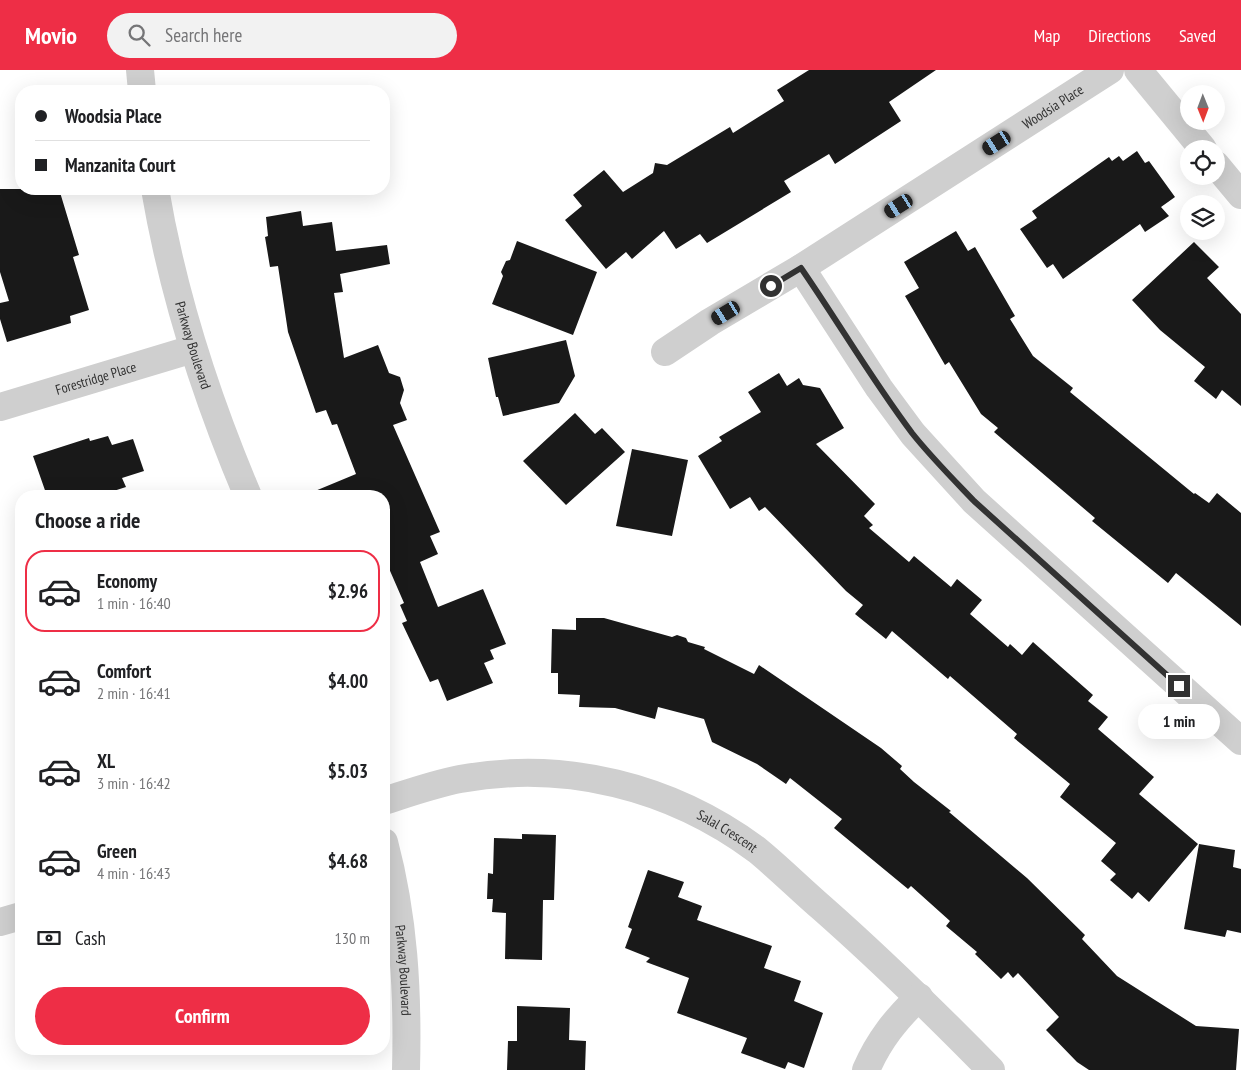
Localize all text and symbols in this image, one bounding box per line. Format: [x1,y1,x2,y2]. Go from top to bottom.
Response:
search box [107,13,457,58]
text: Movio [25,20,77,51]
icon: search [125,21,153,49]
text: Search here [165,23,242,47]
text: Map [1034,24,1060,47]
text: Directions [1088,24,1151,47]
text: Saved [1179,24,1216,47]
street label: Woodsia Place [1019,80,1087,133]
north arrow [1180,85,1225,130]
map controls [1180,85,1225,240]
text: Woodsia Place [65,104,162,128]
car [980,129,1013,157]
button: locate [1180,140,1225,185]
text: Manzanita Court [65,153,176,177]
car [882,192,915,220]
button: layers [1180,195,1225,240]
route start [760,275,782,297]
street label: Parkway Boulevard [171,299,215,392]
car [709,299,742,327]
street label: Forestridge Place [53,358,139,399]
text: Choose a ride [35,506,140,534]
icon: car [37,569,82,614]
text: Economy [97,569,157,593]
text: $2.96 [328,579,368,603]
text: 1 min · 16:40 [97,593,171,613]
icon: car [37,659,82,704]
text: Comfort [97,659,151,683]
text: $4.00 [328,669,368,693]
route end [1168,675,1190,697]
text: 2 min · 16:41 [97,683,171,703]
callout: 1 min [1138,704,1220,738]
text: 1 min [1163,711,1195,731]
icon: car [37,749,82,794]
text: XL [97,749,115,773]
text: $5.03 [328,759,368,783]
text: 3 min · 16:42 [97,773,171,793]
street label: Salal Crescent [694,806,761,857]
icon: car [37,839,82,884]
text: Green [97,839,137,863]
text: $4.68 [328,849,368,873]
text: 4 min · 16:43 [97,863,171,883]
icon: cash [35,924,63,952]
street label: Parkway Boulevard [391,924,415,1016]
text: Cash [75,926,106,950]
text: 130 m [335,928,370,948]
button: Confirm [35,987,370,1045]

